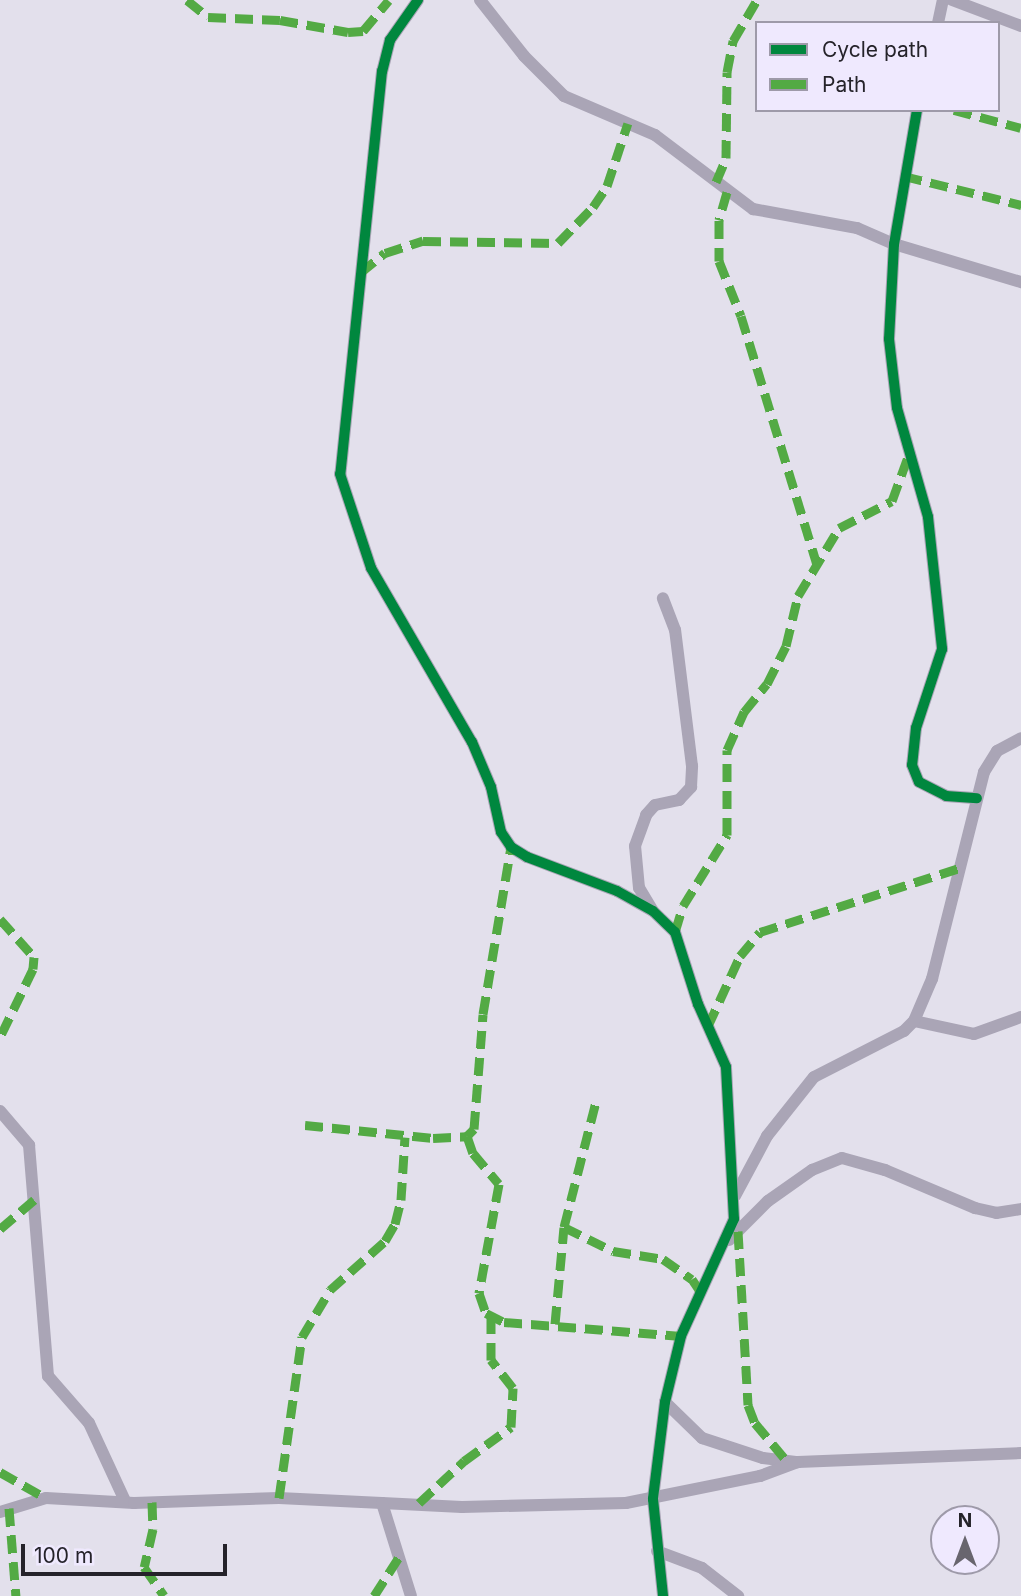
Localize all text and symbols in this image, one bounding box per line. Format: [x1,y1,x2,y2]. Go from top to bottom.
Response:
legend [755,21,1000,112]
text: Cycle path [822,37,928,62]
text: Path [822,72,867,97]
north arrow [930,1505,1000,1575]
text: N [958,1509,972,1532]
scale bar [24,1530,231,1574]
text: 100 m [34,1543,93,1568]

